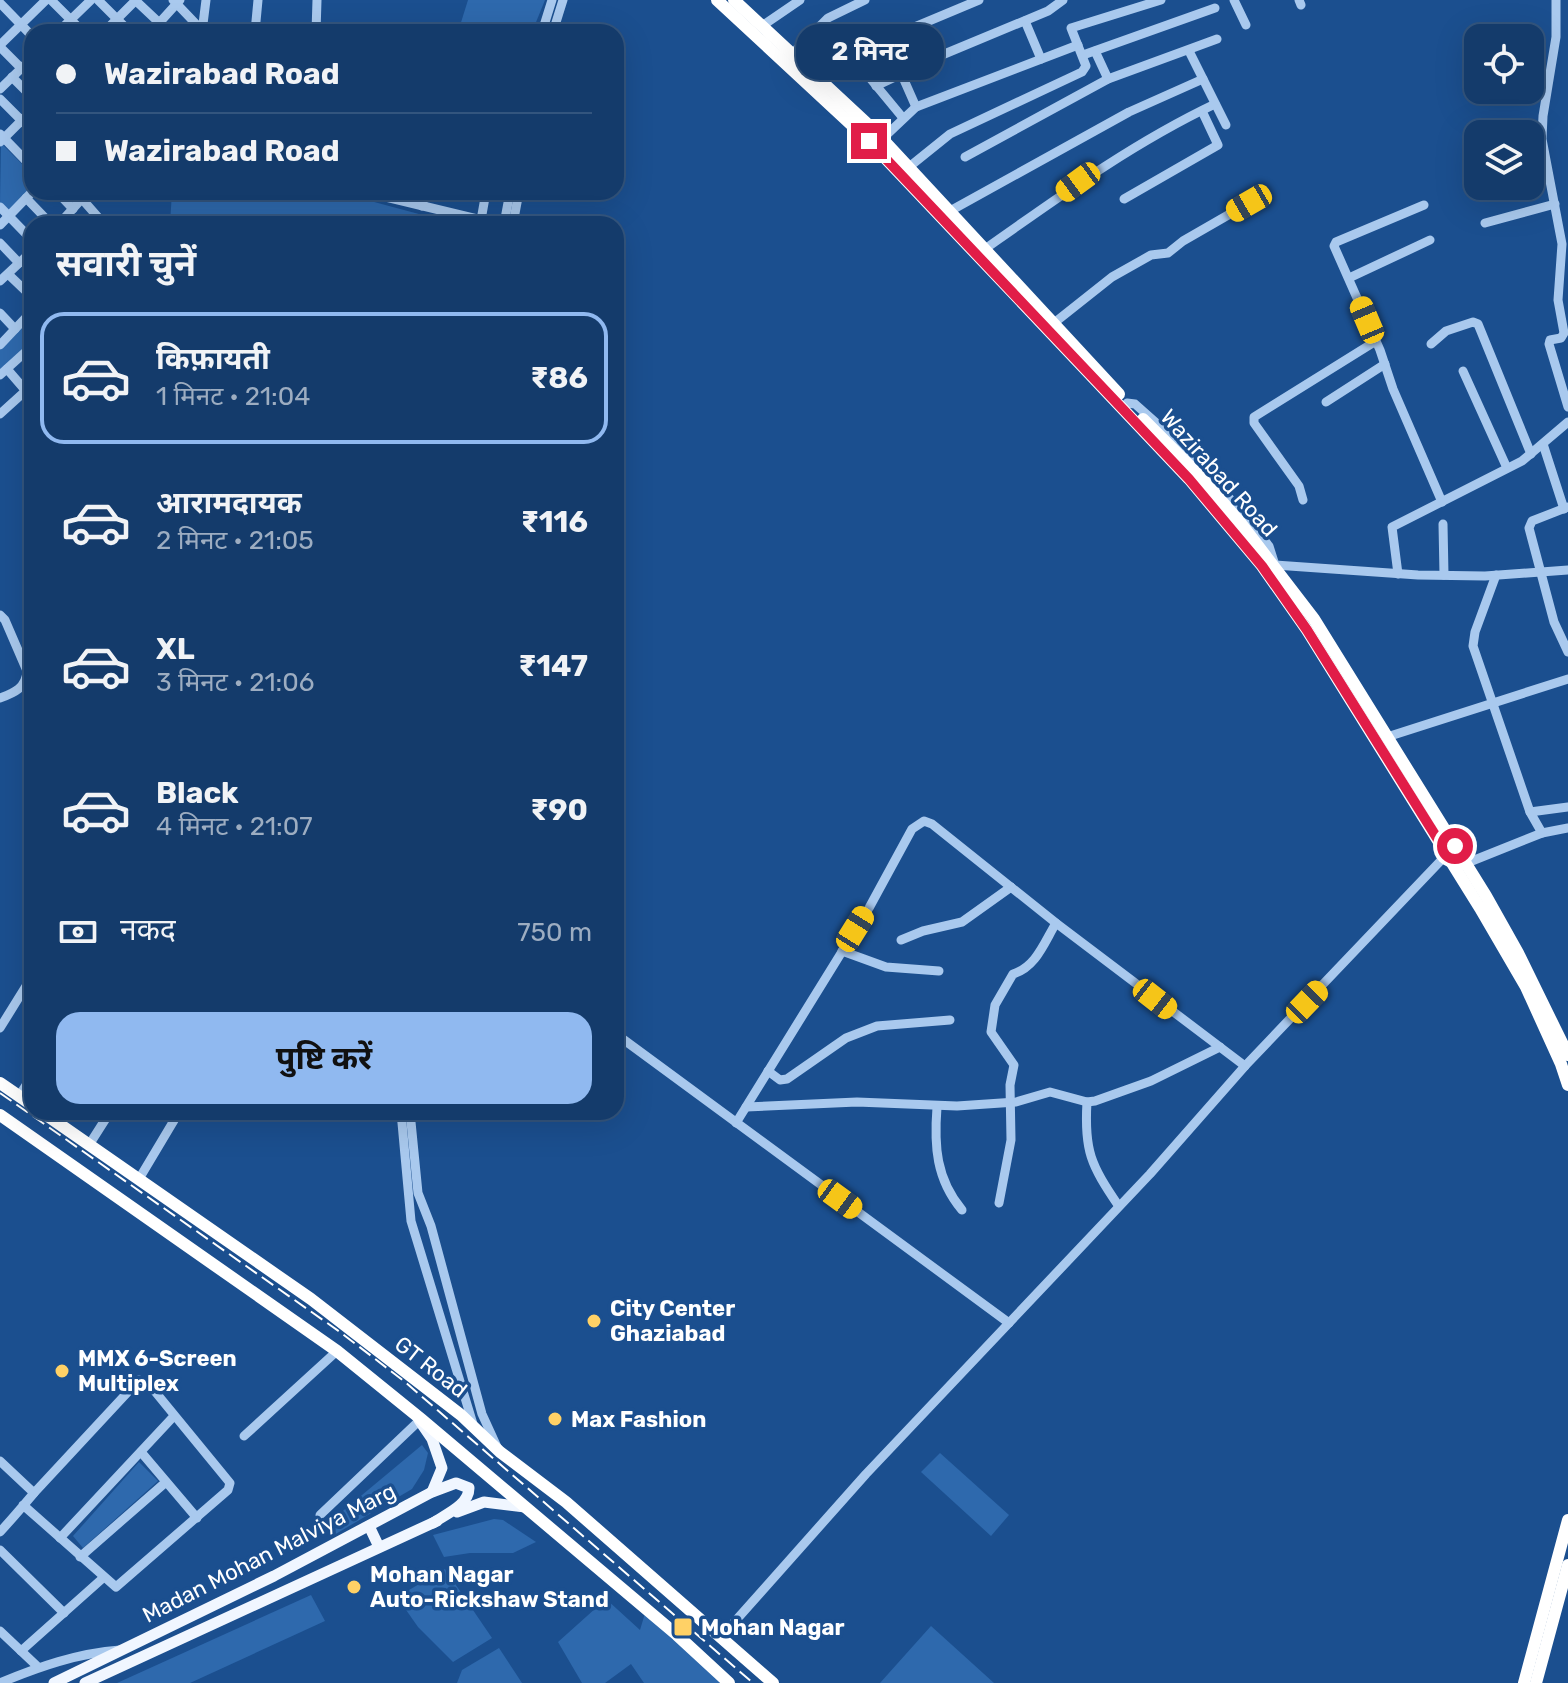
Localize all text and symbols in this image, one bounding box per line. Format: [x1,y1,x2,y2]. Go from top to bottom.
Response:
map controls [1464,24,1544,200]
button: locate [1464,24,1544,104]
callout: 2 मिनट [795,25,943,81]
text: 2 मिनट [831,36,909,67]
text: Wazirabad Road [104,56,340,92]
button: layers [1464,120,1544,200]
route end [851,123,887,159]
text: Wazirabad Road [104,133,340,169]
car [1052,158,1104,206]
car [1222,181,1276,225]
text: सवारी चुनें [56,242,196,285]
car [1347,293,1387,347]
text: किफ़ायती [156,341,270,377]
icon: car [60,342,132,414]
text: ₹86 [530,360,588,396]
text: 1 मिनट · 21:04 [156,381,310,412]
street label: Wazirabad Road [1155,404,1283,542]
text: आरामदायक [156,485,302,521]
icon: car [60,486,132,558]
text: ₹116 [521,504,588,540]
text: 2 मिनट · 21:05 [156,525,314,556]
icon: car [60,630,132,702]
text: XL [156,631,195,667]
text: ₹147 [518,648,588,684]
text: 3 मिनट · 21:06 [156,667,314,698]
icon: car [60,774,132,846]
text: Black [156,775,239,811]
text: ₹90 [530,792,588,828]
text: 4 मिनट · 21:07 [156,811,313,842]
route start [1437,828,1473,864]
car [832,902,878,956]
icon: cash [56,910,100,954]
text: नकद [120,912,176,948]
text: 750 m [517,917,592,948]
car [1129,975,1181,1023]
car [1282,976,1332,1028]
button: पुष्टि करें [56,1012,592,1104]
car [814,1175,866,1223]
place label: City Center Ghaziabad [610,1295,735,1347]
marker: City Center Ghaziabad [585,1312,603,1330]
street label: GT Road [389,1330,473,1404]
place label: MMX 6-Screen Multiplex [78,1345,237,1397]
marker: MMX 6-Screen Multiplex [53,1362,71,1380]
place label: Max Fashion [571,1406,706,1433]
marker: Max Fashion [546,1410,564,1428]
street label: Madan Mohan Malviya Marg [138,1477,400,1629]
place label: Mohan Nagar Auto-Rickshaw Stand [370,1561,609,1613]
marker: Mohan Nagar Auto-Rickshaw Stand [345,1578,363,1596]
place label: Mohan Nagar [701,1614,845,1641]
marker: Mohan Nagar [672,1616,694,1638]

